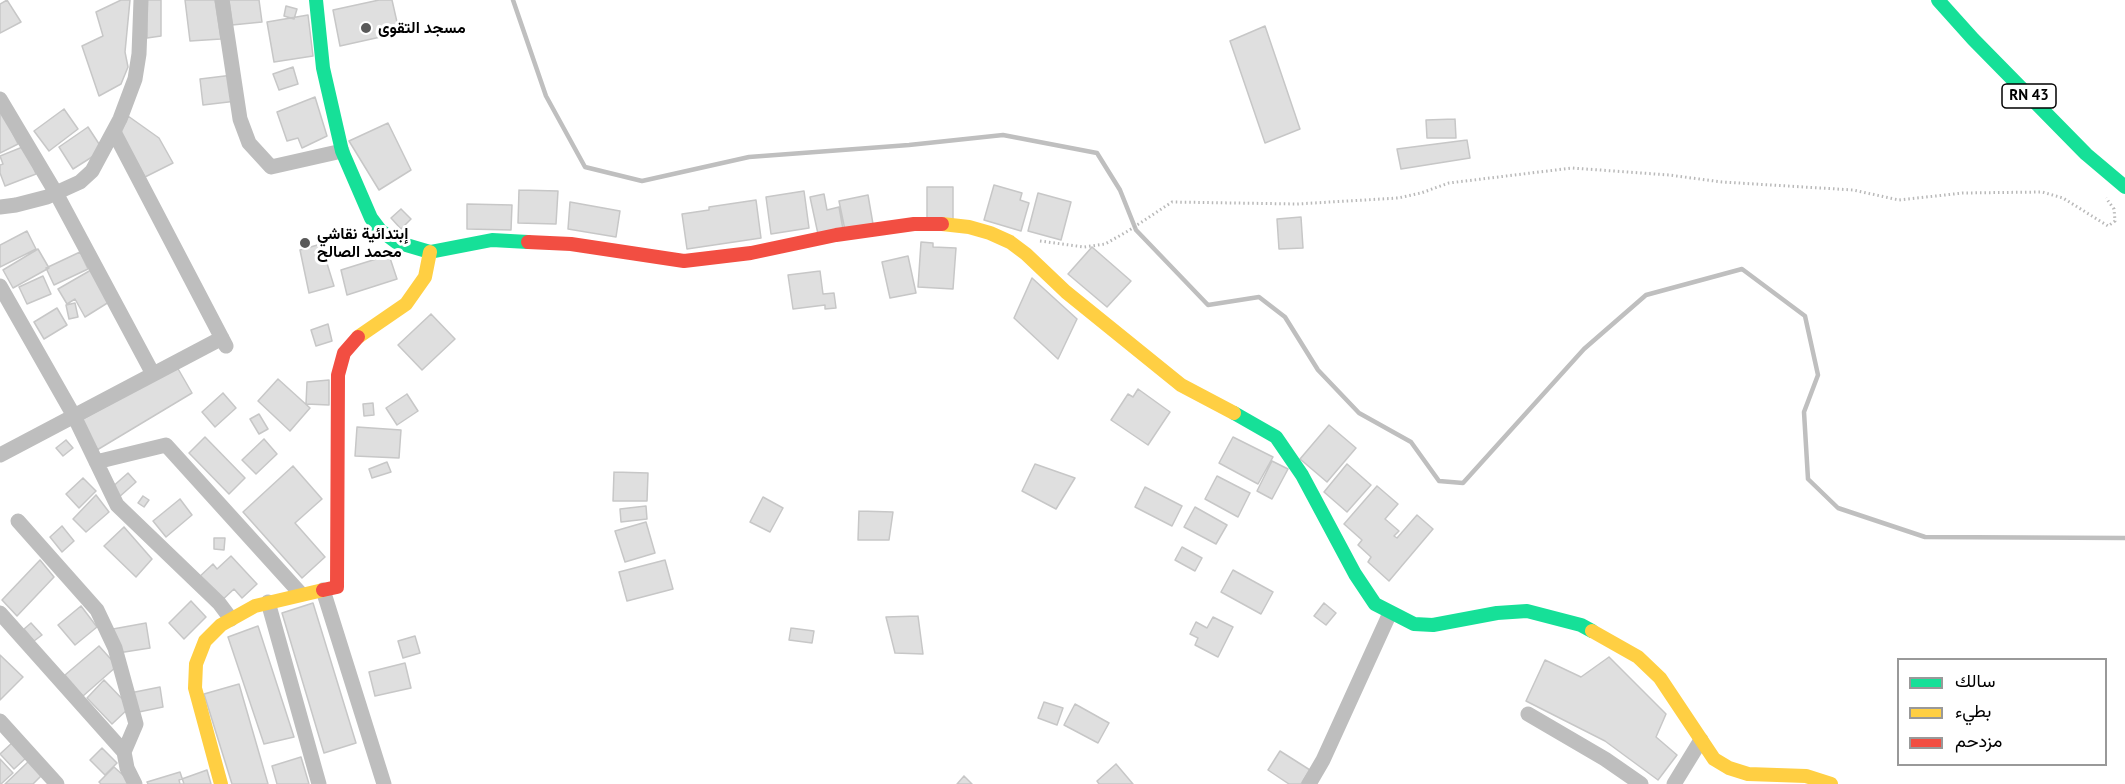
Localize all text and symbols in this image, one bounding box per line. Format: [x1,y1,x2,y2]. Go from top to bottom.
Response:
place label: مسجد التقوى [378,18,466,38]
marker: مسجد التقوى [359,21,373,35]
road number: RN 43 [2002,84,2056,108]
place label: إبتدائية نقاشي محمد الصالح [317,224,408,262]
marker: إبتدائية نقاشي محمد الصالح [298,236,312,250]
legend [1897,658,2107,766]
text: سالك [1955,669,1995,692]
text: بطيء [1955,699,1991,722]
text: مزدحم [1955,729,2002,752]

